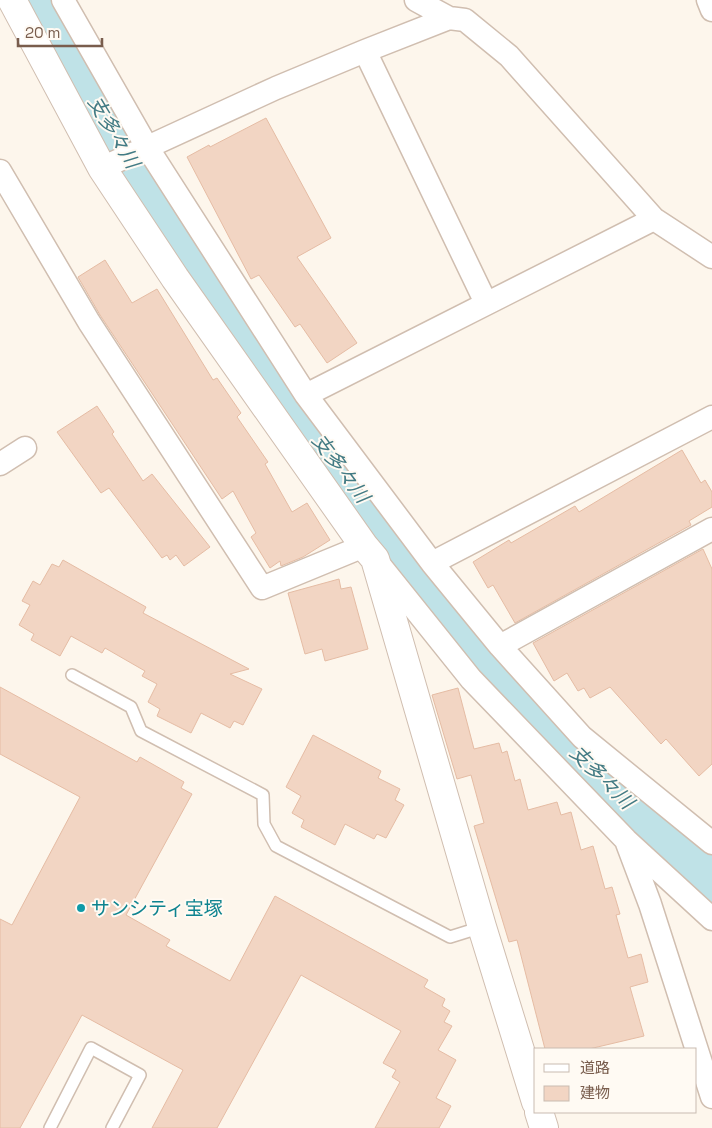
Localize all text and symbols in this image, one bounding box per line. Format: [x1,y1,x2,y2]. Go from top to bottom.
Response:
scale bar [18,15,101,47]
text: 20 m [25,23,60,42]
water label: 支多々川 [82,91,147,175]
water label: 支多々川 [307,428,377,509]
water label: 支多々川 [565,740,641,816]
place label: サンシティ宝塚 [91,896,223,921]
marker: サンシティ宝塚 [75,902,87,914]
legend [534,1048,697,1113]
text: 道路 [580,1058,610,1077]
text: 建物 [580,1083,610,1102]

